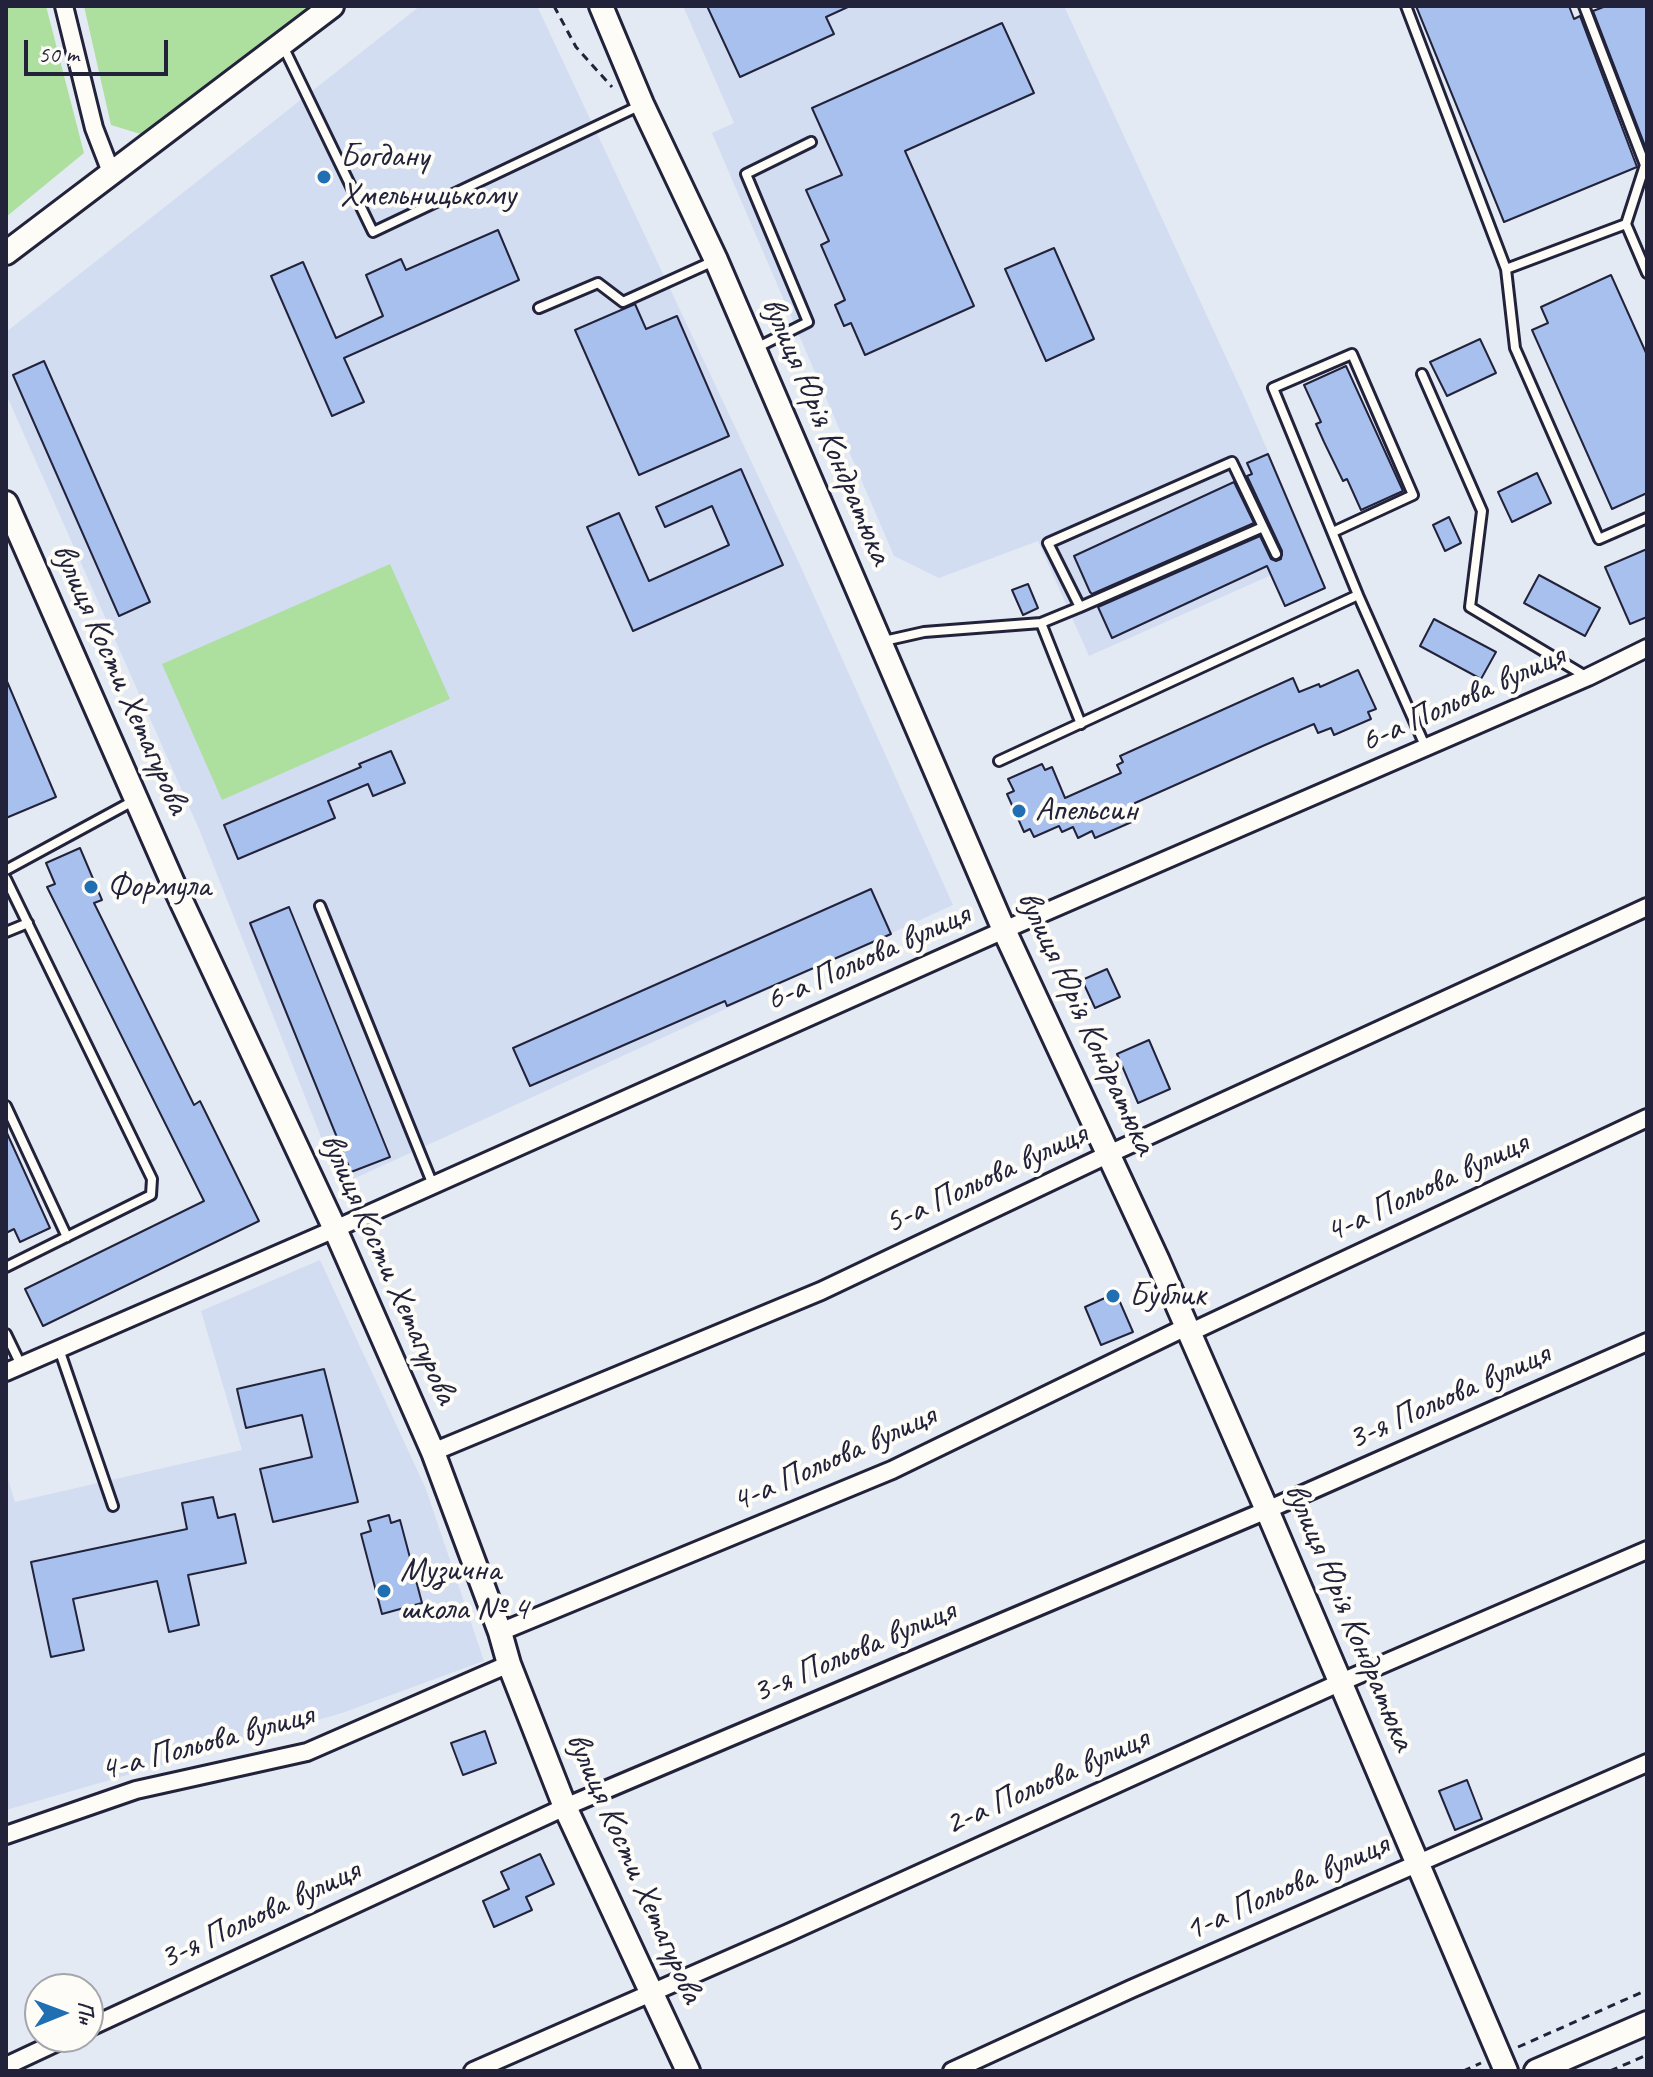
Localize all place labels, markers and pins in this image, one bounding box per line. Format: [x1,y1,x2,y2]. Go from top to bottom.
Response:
place label: Богдану Хмельницькому [340,137,516,216]
marker: Богдану Хмельницькому [315,168,333,186]
place label: Апельсин [1035,791,1137,831]
marker: Апельсин [1010,802,1028,820]
place label: Формула [107,867,210,907]
marker: Формула [82,878,100,896]
place label: Бублик [1129,1276,1206,1316]
marker: Бублик [1104,1287,1122,1305]
place label: Музична школа № 4 [400,1551,528,1630]
marker: Музична школа № 4 [375,1582,393,1600]

